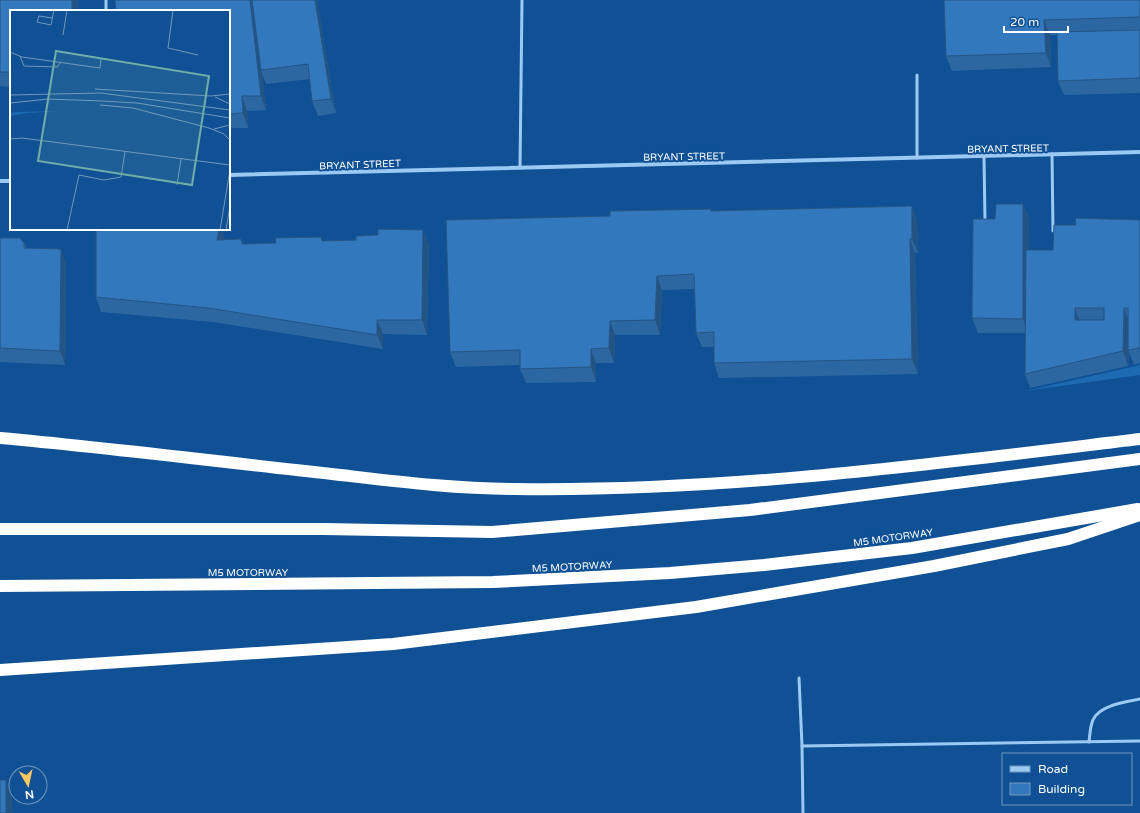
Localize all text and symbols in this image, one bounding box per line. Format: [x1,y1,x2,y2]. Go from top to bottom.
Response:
scale bar [1004,8,1068,34]
inset map [10,10,230,230]
text: 20 m [1010,15,1039,29]
street label: BRYANT STREET [967,142,1049,156]
street label: BRYANT STREET [643,150,725,164]
street label: BRYANT STREET [319,158,401,172]
street label: M5 MOTORWAY [852,526,934,550]
street label: M5 MOTORWAY [532,559,613,575]
street label: M5 MOTORWAY [208,567,289,579]
legend [1002,753,1132,805]
text: Road [1038,762,1068,776]
north arrow [8,765,48,805]
text: Building [1038,782,1085,796]
text: N [24,787,35,801]

